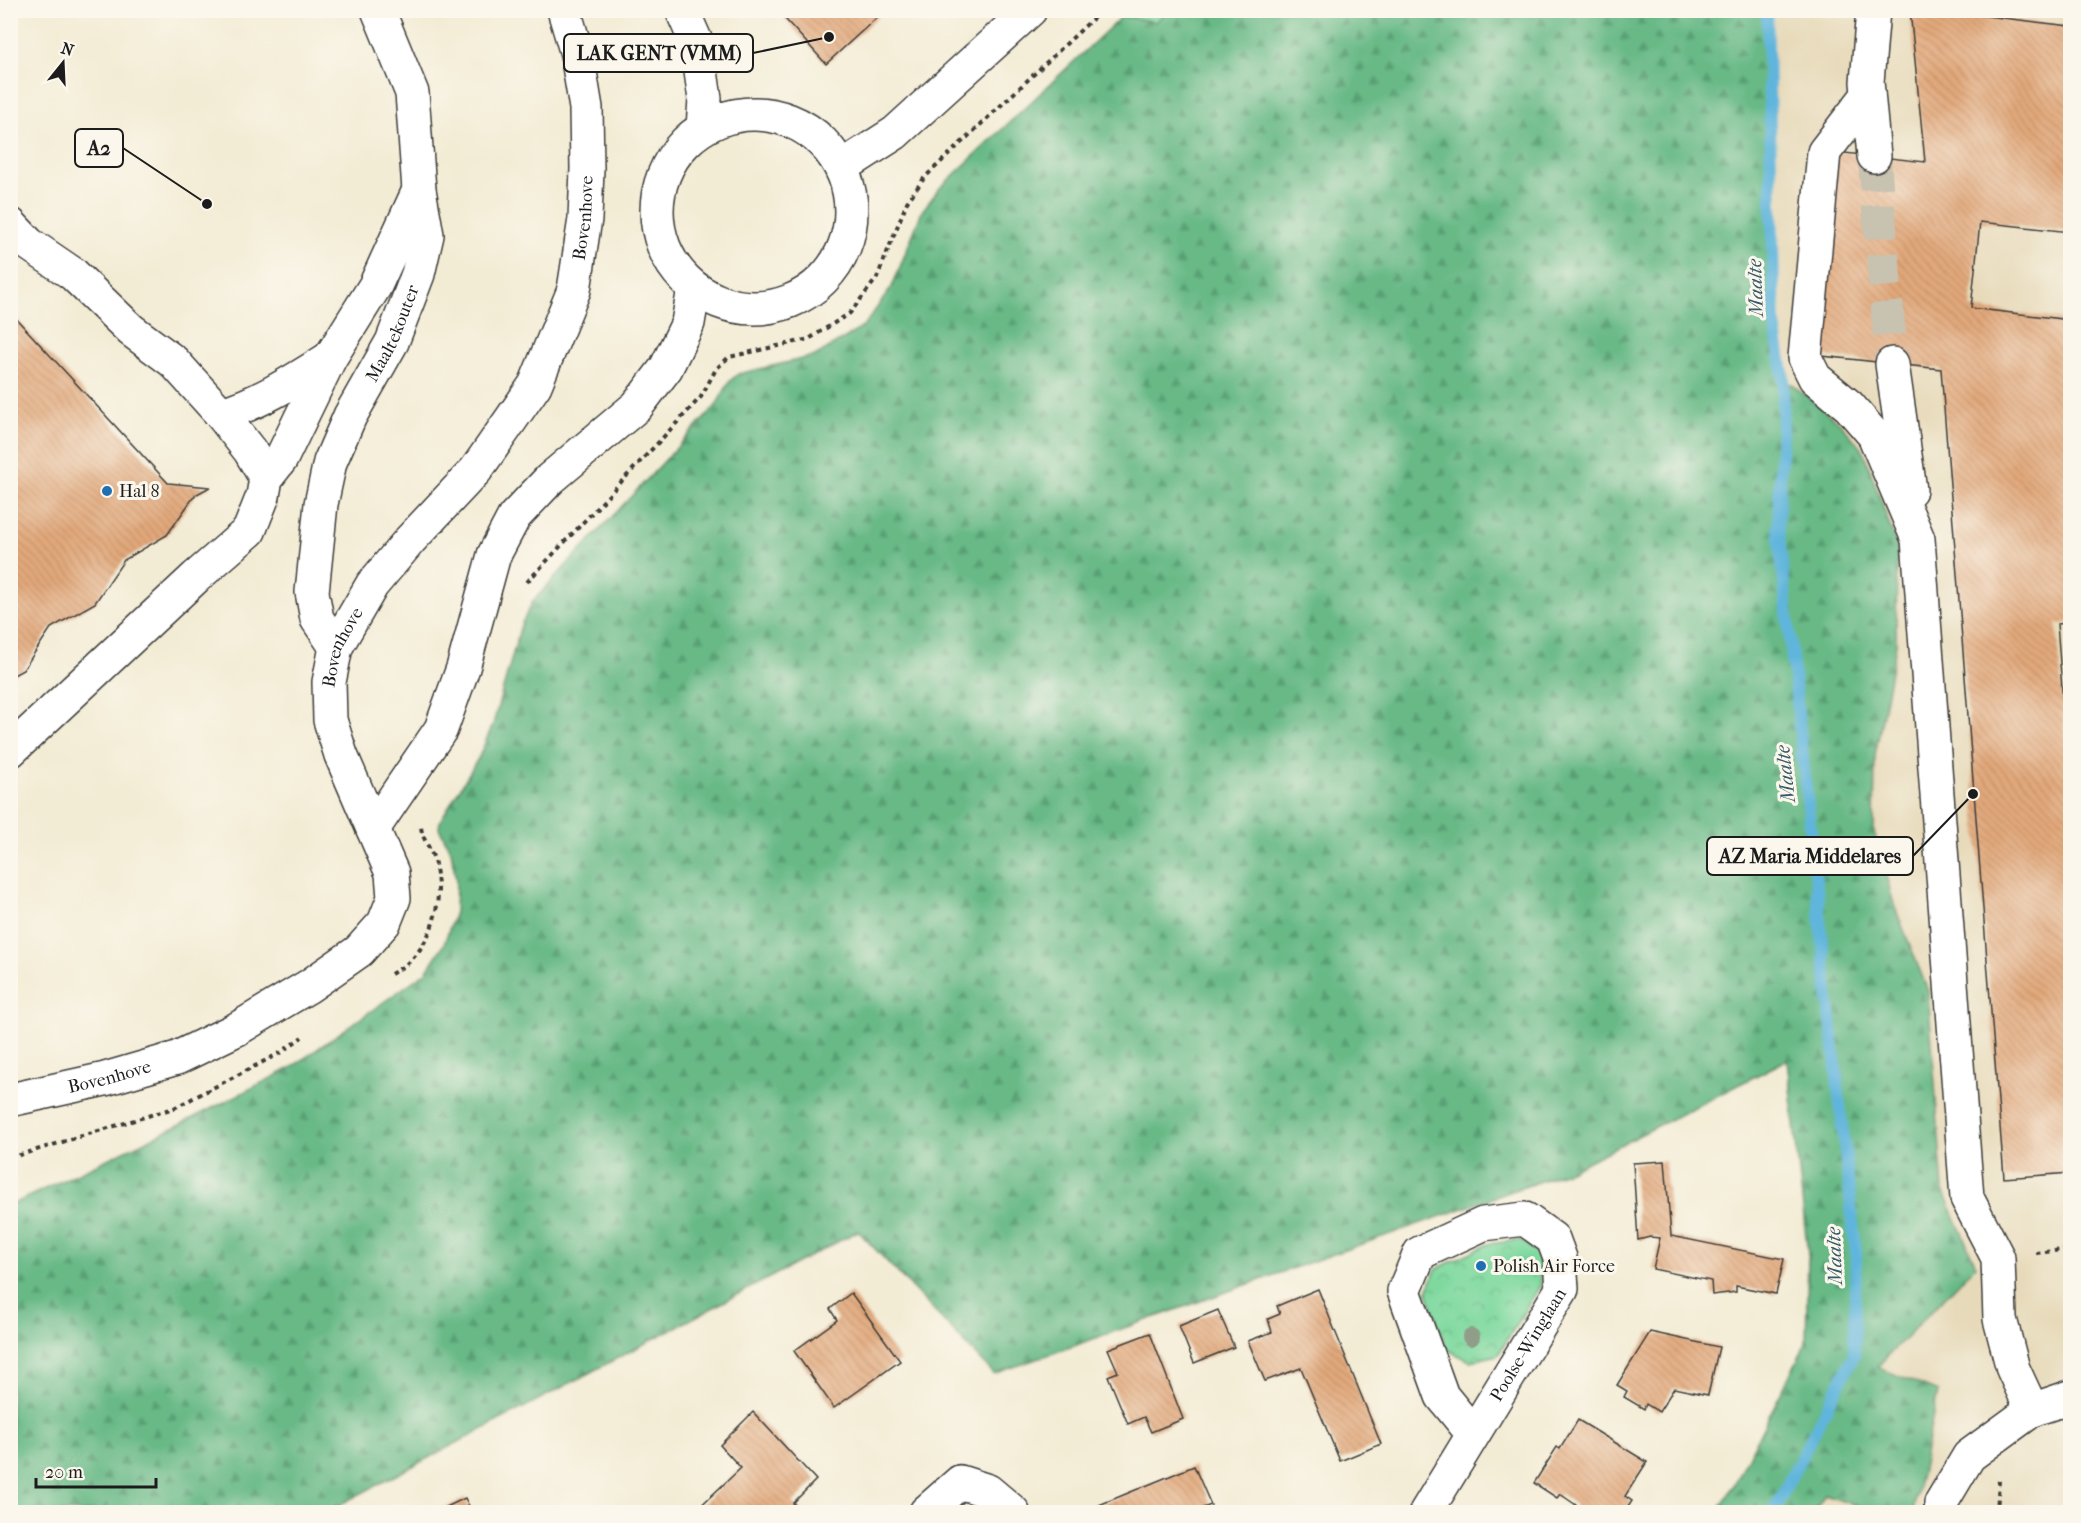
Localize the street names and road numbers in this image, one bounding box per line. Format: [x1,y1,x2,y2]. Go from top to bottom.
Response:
street label: Bovenhove [569,175,598,262]
street label: Maaltekouter [362,282,424,386]
street label: Bovenhove [318,604,368,689]
street label: Bovenhove [66,1056,153,1098]
street label: Poolse-Winglaan [1486,1284,1571,1405]

